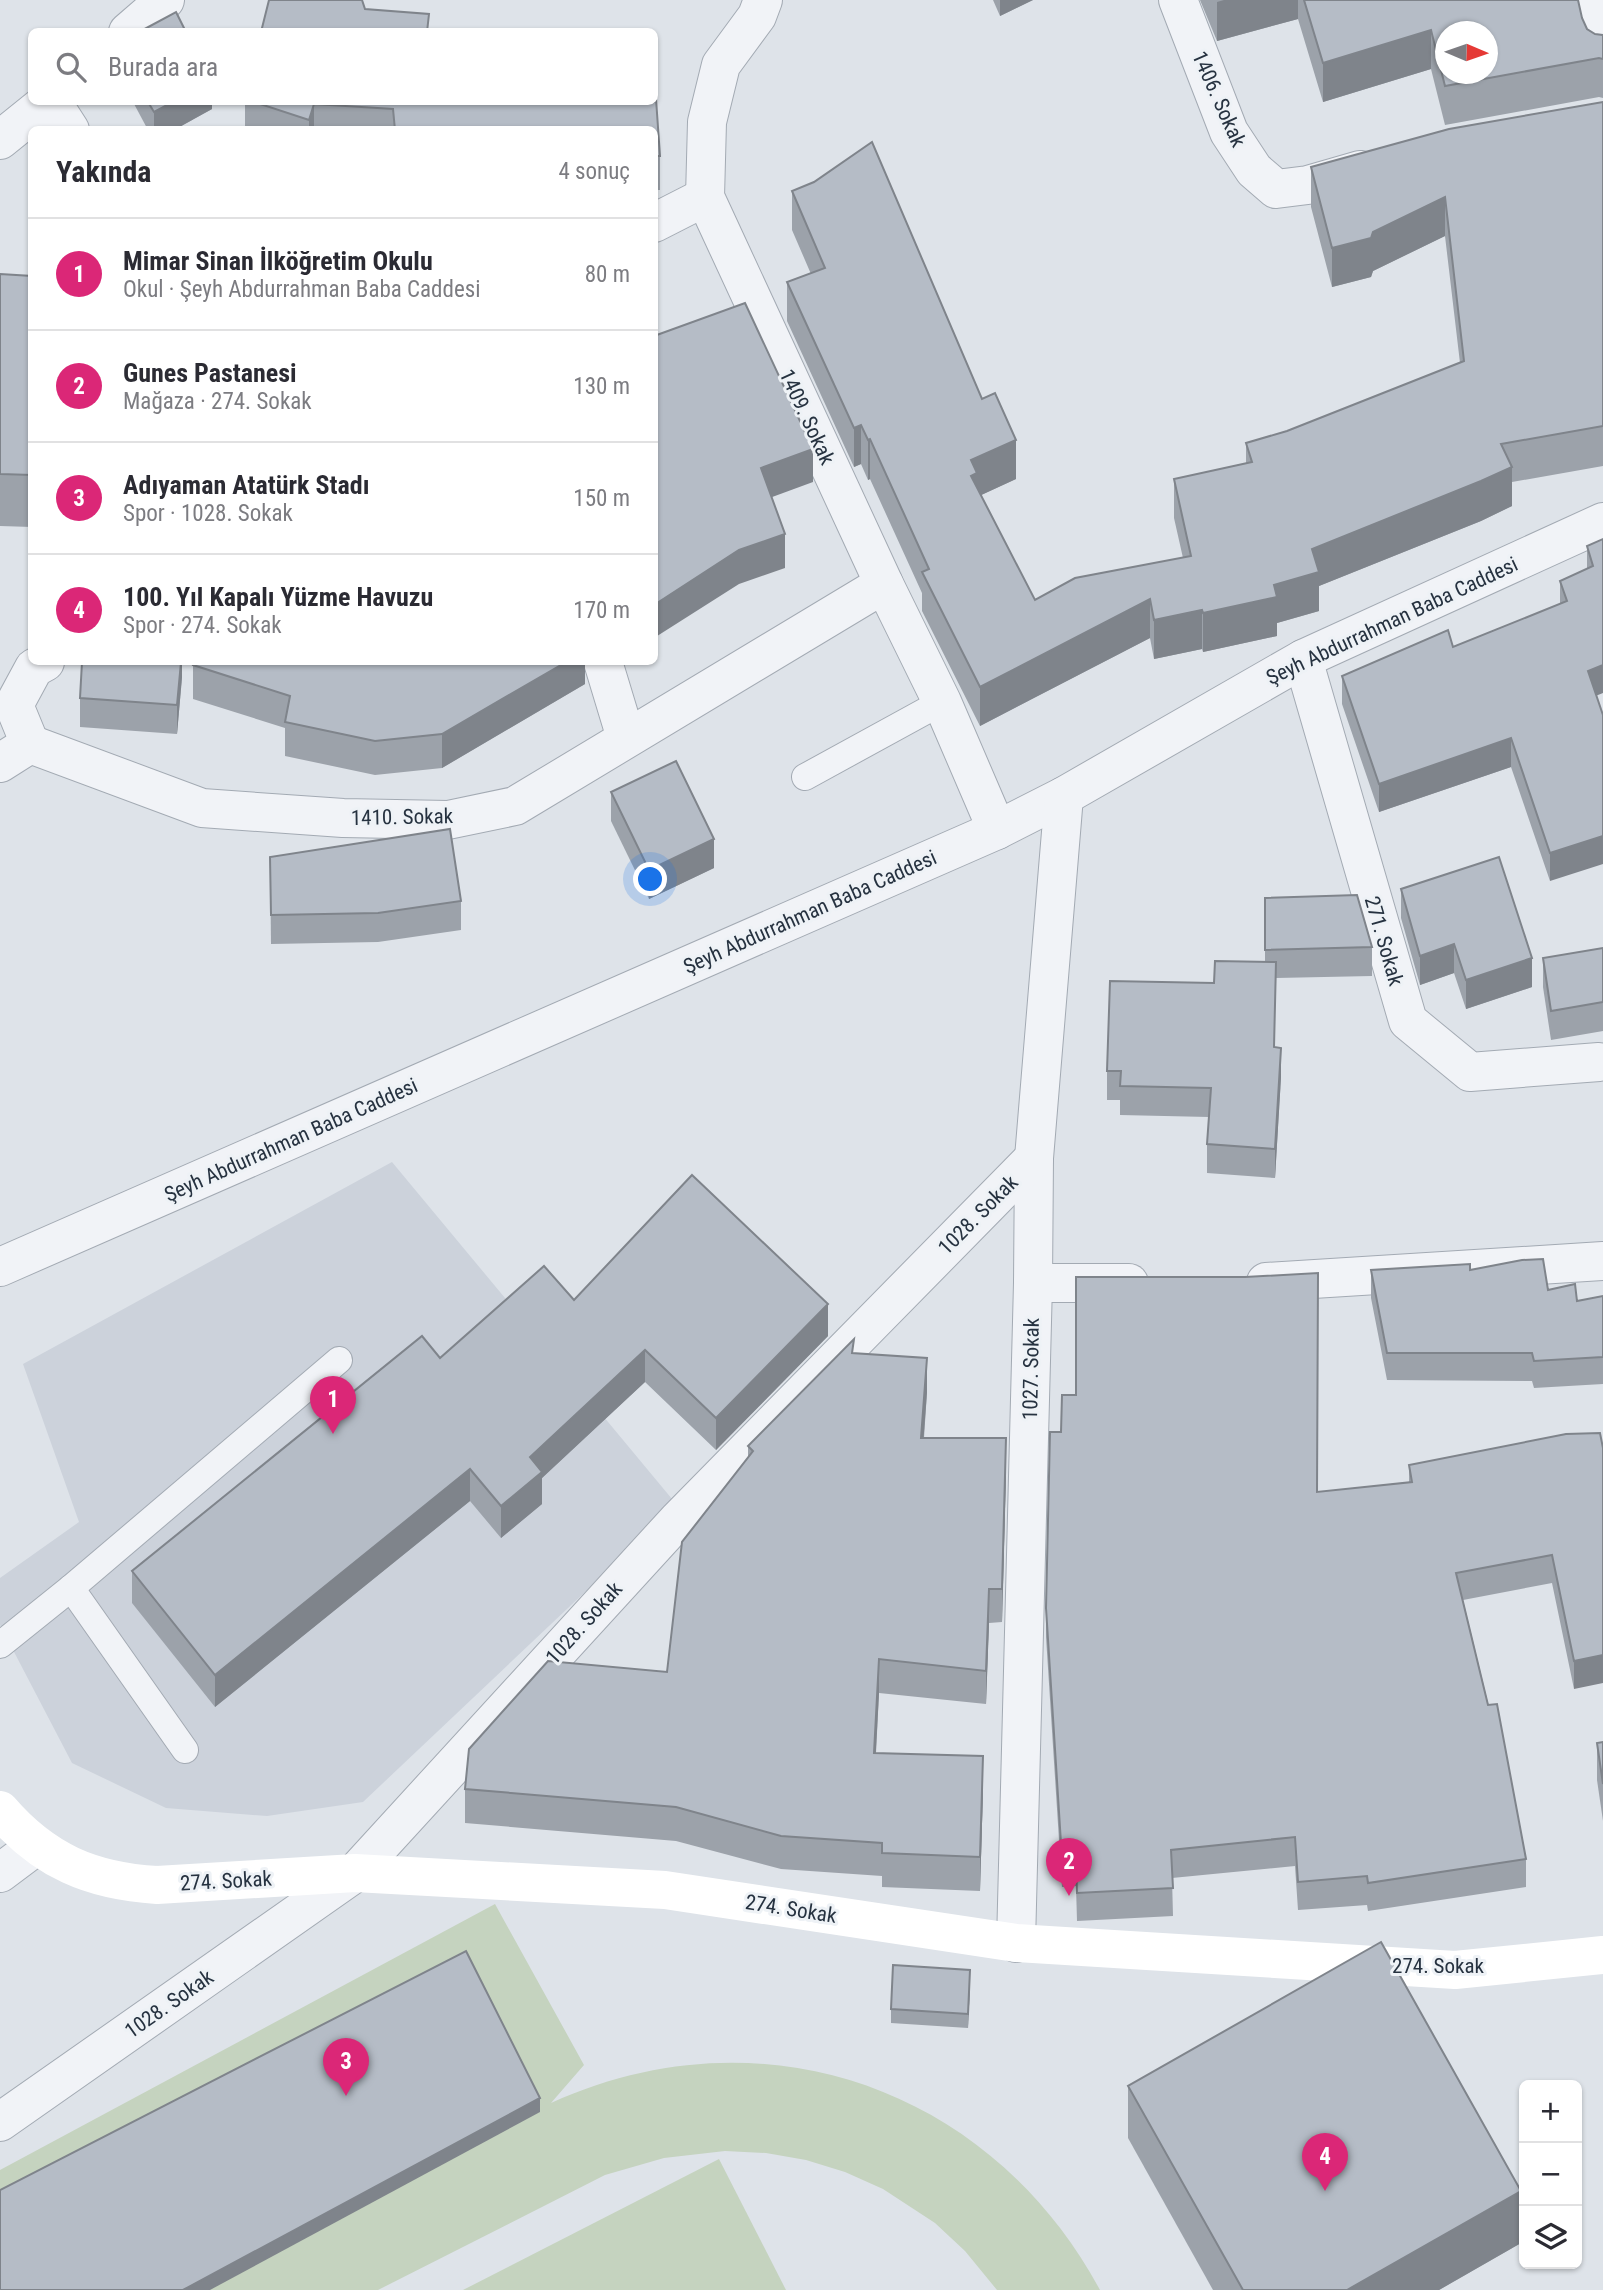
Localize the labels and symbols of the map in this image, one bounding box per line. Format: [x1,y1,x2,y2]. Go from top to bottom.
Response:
north arrow [1435,21,1498,84]
street label: 1406. Sokak [1187,47,1251,151]
street label: 1409. Sokak [775,366,840,469]
street label: Şeyh Abdurrahman Baba Caddesi [1262,552,1522,690]
street label: 1410. Sokak [351,804,454,830]
street label: Şeyh Abdurrahman Baba Caddesi [680,845,940,979]
your location [633,862,667,896]
street label: 271. Sokak [1360,894,1408,989]
street label: Şeyh Abdurrahman Baba Caddesi [161,1073,421,1207]
street label: 1028. Sokak [933,1170,1023,1260]
street label: 1027. Sokak [1018,1317,1044,1420]
pin: 1 [310,1376,356,1434]
street label: 1028. Sokak [541,1577,627,1669]
pin: 2 [1046,1838,1092,1896]
street label: 274. Sokak [179,1867,273,1895]
street label: 274. Sokak [744,1890,839,1928]
street label: 274. Sokak [1392,1954,1484,1978]
street label: 1028. Sokak [120,1965,218,2043]
pin: 3 [323,2038,369,2096]
pin: 4 [1302,2133,1348,2191]

